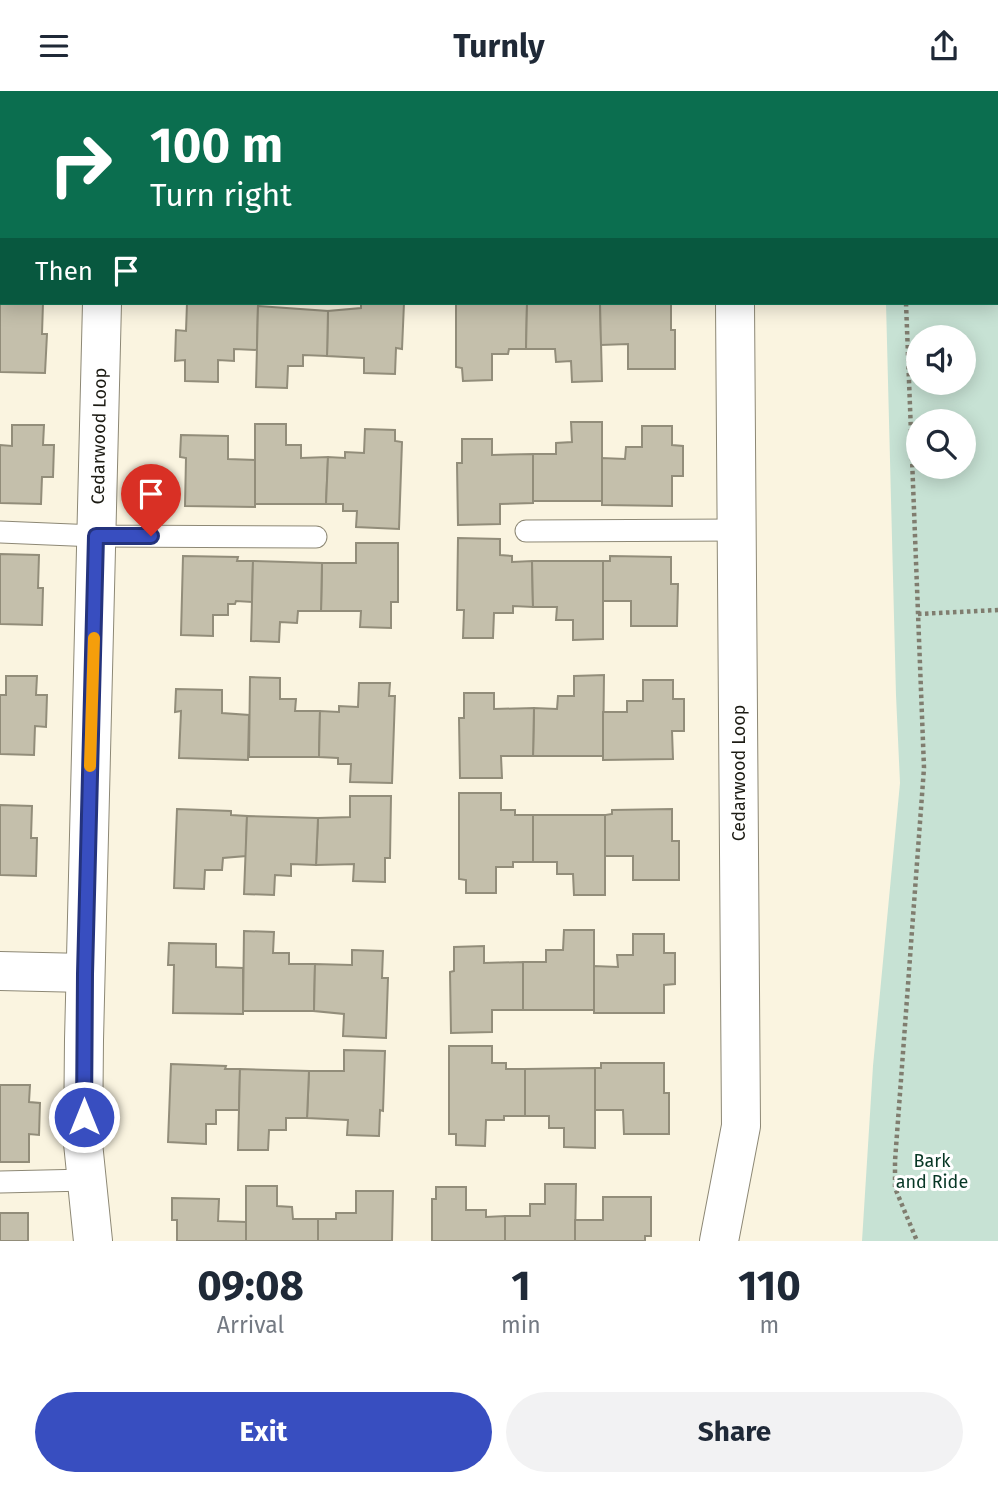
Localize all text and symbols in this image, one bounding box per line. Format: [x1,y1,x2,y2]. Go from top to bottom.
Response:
icon: menu [35,27,73,65]
text: Turnly [453,27,545,65]
icon: share [925,27,963,65]
text: 100 m [150,116,283,175]
icon: right [35,119,126,210]
text: Turn right [150,176,292,214]
icon: arrive [107,252,145,290]
text: Then [35,256,93,287]
map controls [906,325,976,479]
button: sound [906,325,976,395]
street label: Cedarwood Loop [87,367,111,505]
button: search [906,409,976,479]
pin [121,464,181,536]
icon: arrive [132,475,170,513]
street label: Cedarwood Loop [728,705,750,841]
position arrow [47,1080,121,1154]
park label: Bark and Ride [896,1150,968,1193]
text: 09:08 [197,1261,304,1311]
text: 1 [511,1261,531,1311]
text: 110 [738,1261,801,1311]
text: Arrival [217,1311,284,1339]
text: min [501,1311,541,1339]
text: m [760,1311,779,1339]
button: Exit [35,1392,492,1472]
button: Share [506,1392,963,1472]

